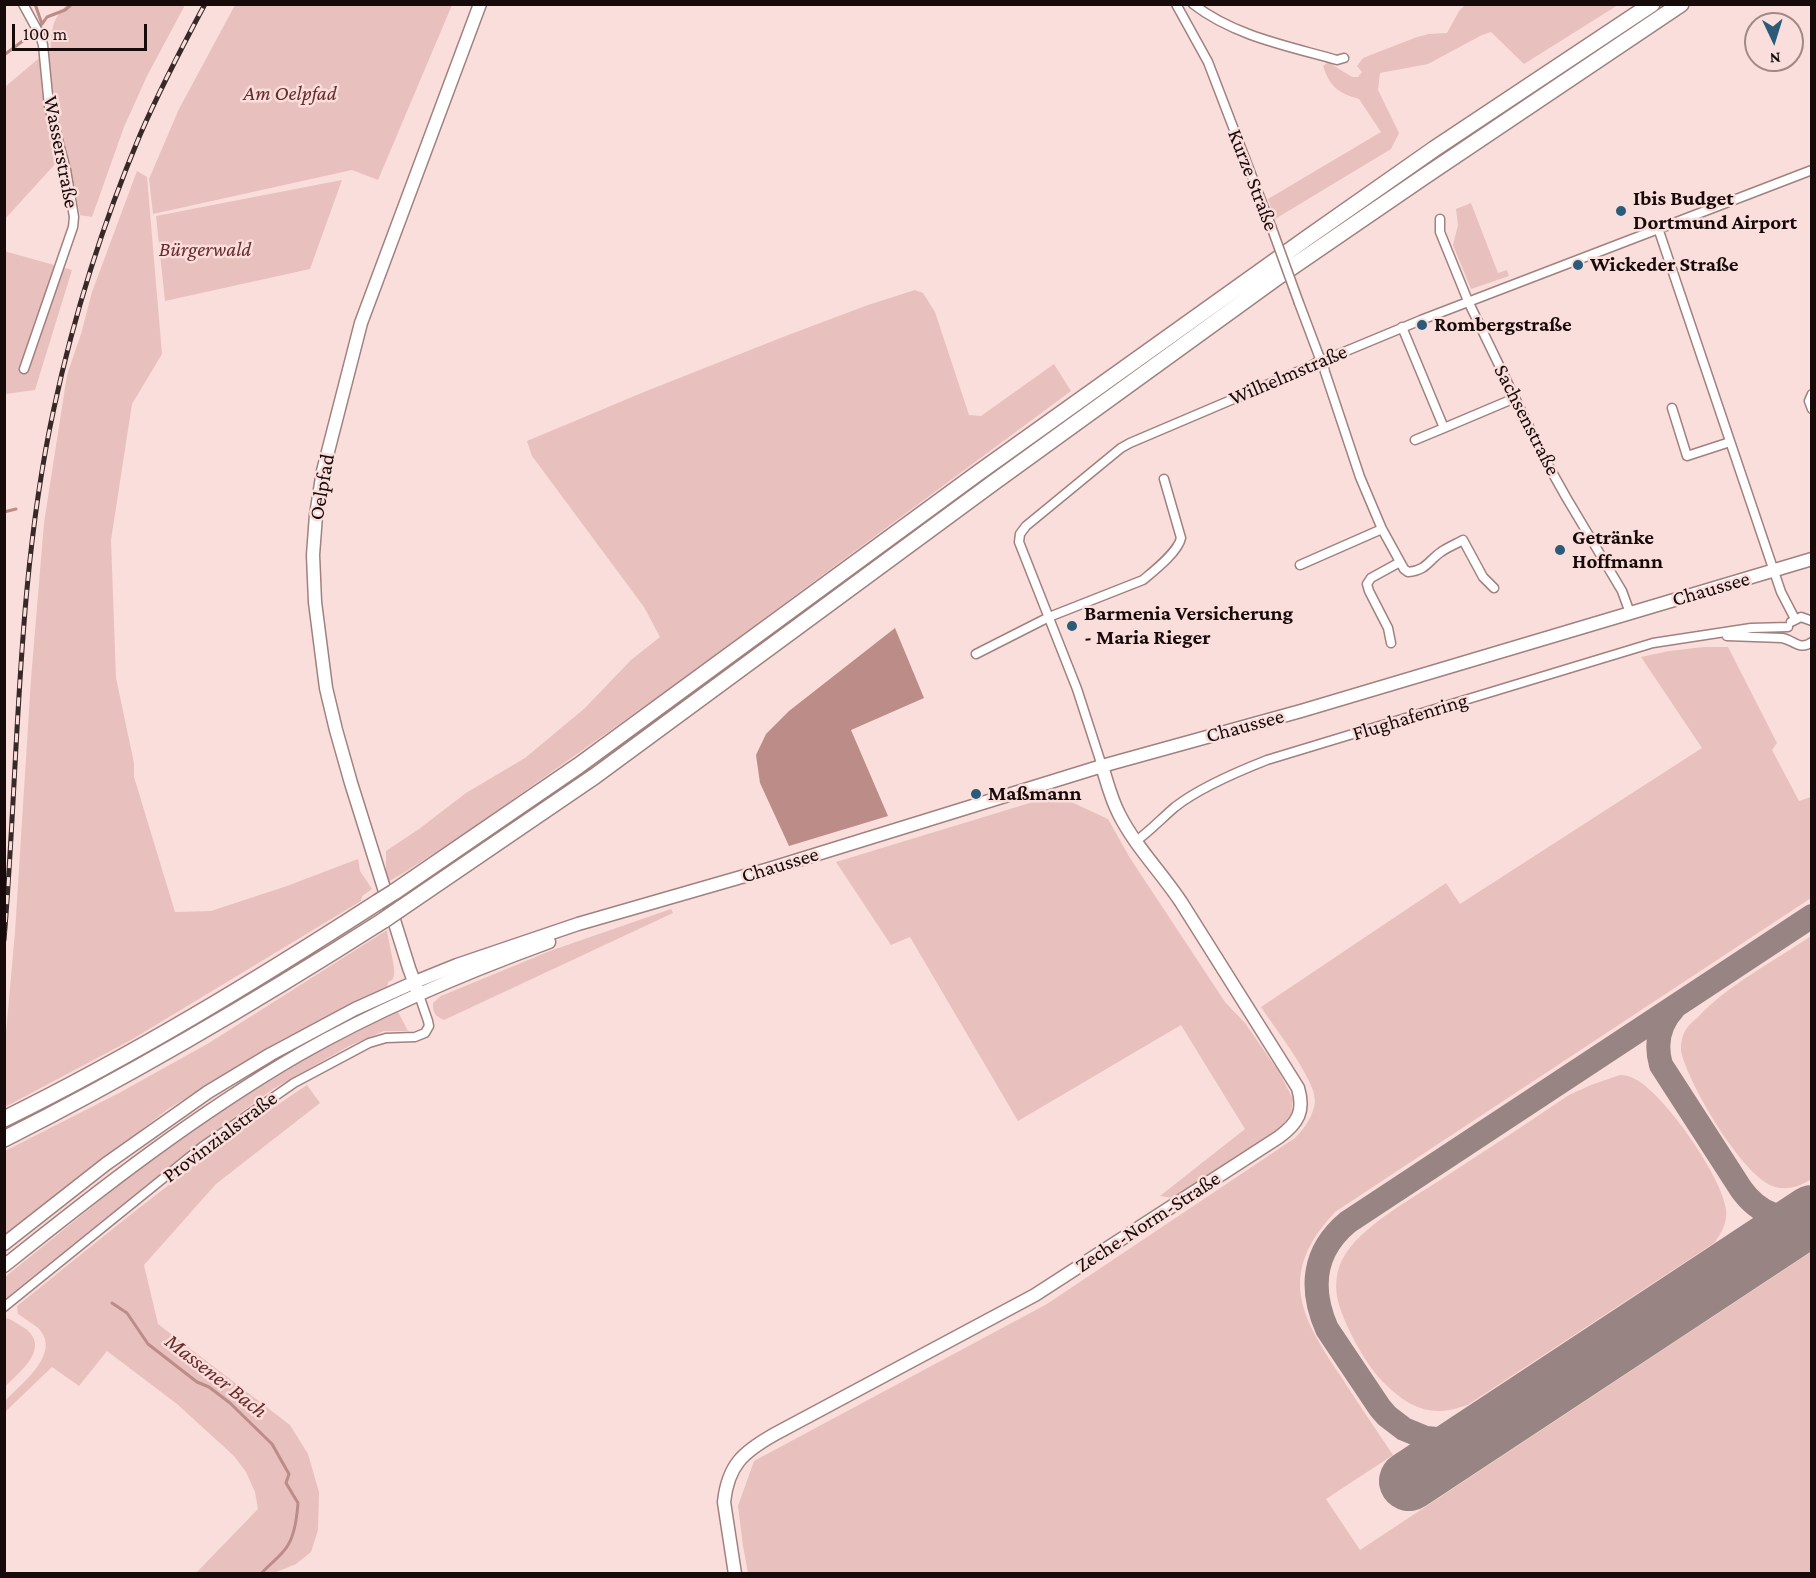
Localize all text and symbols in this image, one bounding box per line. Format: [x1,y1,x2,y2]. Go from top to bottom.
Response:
scale bar [15,12,150,50]
north arrow [1744,12,1804,72]
text: 100 m [23,24,67,44]
text: N [1769,50,1781,67]
park label: Am Oelpfad [243,81,337,107]
street label: Wasserstraße [38,94,84,210]
street label: Kurze Straße [1222,126,1284,234]
place label: Ibis Budget Dortmund Airport [1633,186,1797,236]
marker: Ibis Budget Dortmund Airport [1614,204,1628,218]
park label: Bürgerwald [159,237,251,263]
place label: Wickeder Straße [1590,252,1739,278]
marker: Wickeder Straße [1571,258,1585,272]
place label: Rombergstraße [1434,312,1572,338]
marker: Rombergstraße [1415,318,1429,332]
street label: Wilhelmstraße [1225,339,1351,411]
street label: Sachsenstraße [1488,360,1566,480]
street label: Oelpfad [304,452,340,522]
place label: Getränke Hoffmann [1572,525,1663,575]
marker: Getränke Hoffmann [1553,543,1567,557]
street label: Chaussee [1669,566,1753,612]
place label: Barmenia Versicherung - Maria Rieger [1084,601,1293,651]
marker: Barmenia Versicherung - Maria Rieger [1065,619,1079,633]
street label: Flughafenring [1349,688,1471,746]
street label: Chaussee [1203,704,1287,748]
place label: Maßmann [988,781,1081,807]
marker: Maßmann [969,787,983,801]
street label: Chaussee [738,841,822,889]
street label: Provinzialstraße [158,1086,282,1188]
street label: Zeche-Norm-Straße [1071,1166,1225,1278]
water label: Massener Bach [160,1328,272,1424]

